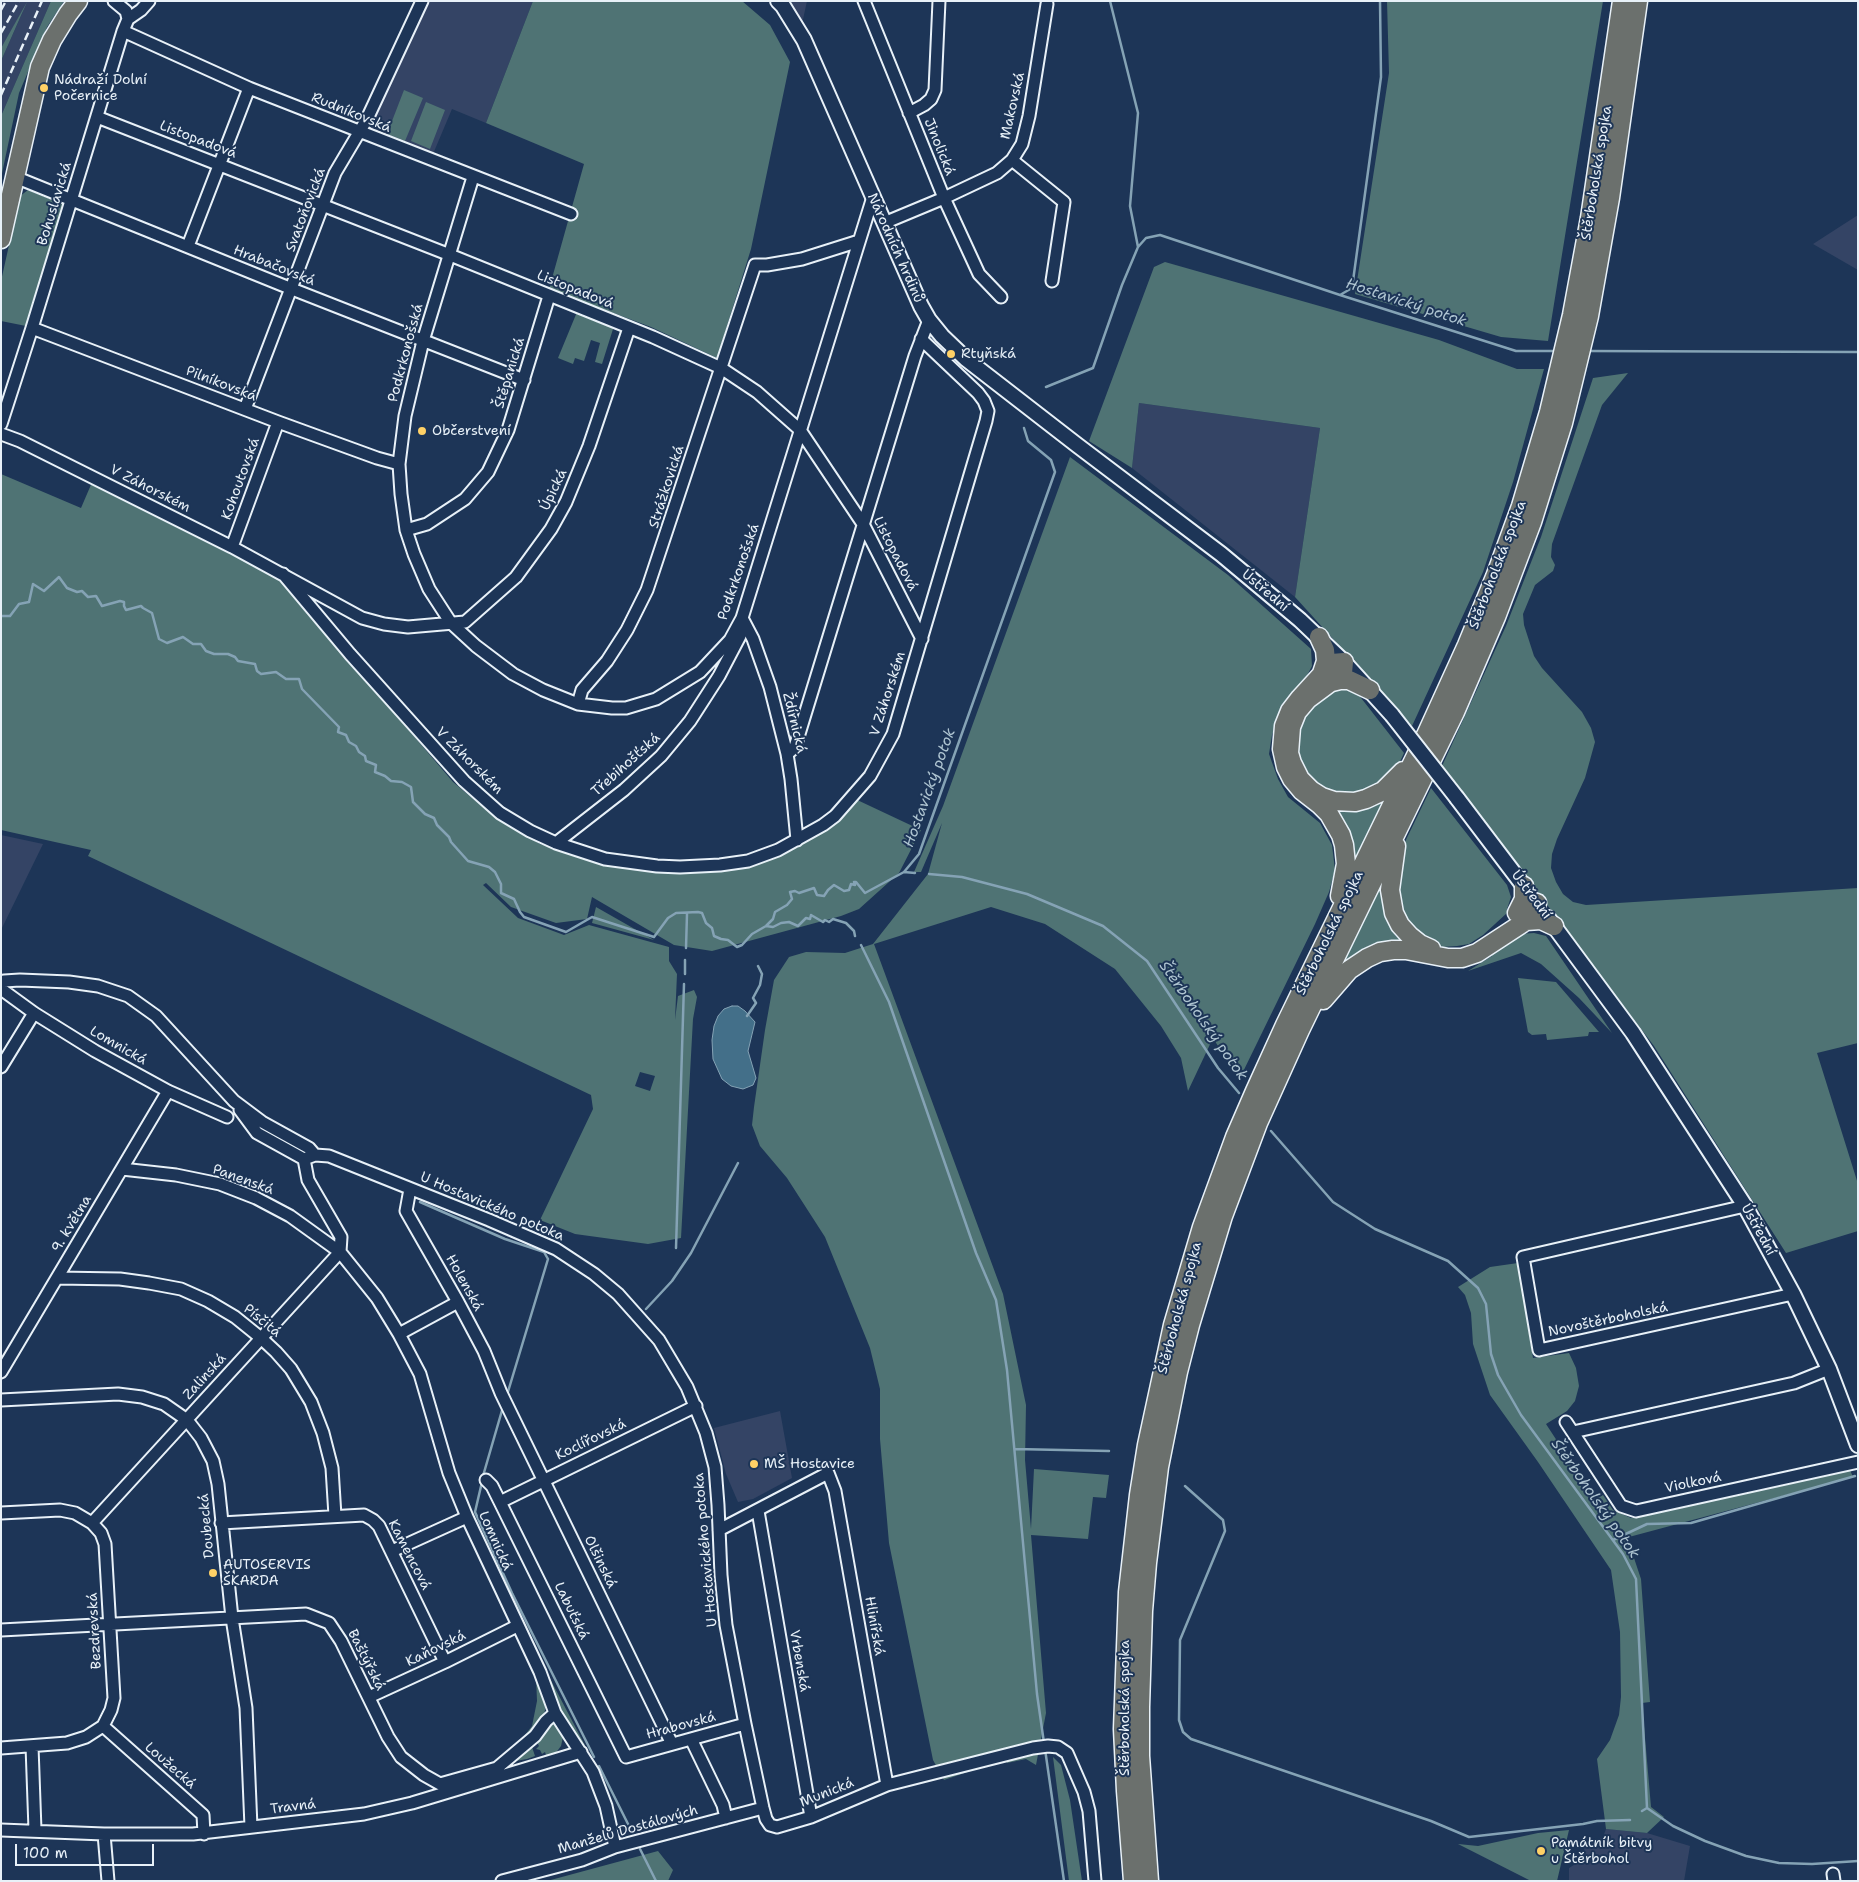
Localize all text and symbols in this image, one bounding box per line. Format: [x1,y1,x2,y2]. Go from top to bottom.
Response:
street label: Makovská [997,71,1029,141]
place label: Nádraží Dolní Počernice [54,72,147,104]
marker: Nádraží Dolní Počernice [38,82,50,94]
street label: Rudníkovská [309,89,393,137]
street label: Štěrboholská spojka [1578,105,1616,241]
street label: Jinolická [920,116,958,178]
street label: Listopadová [157,118,239,162]
street label: Bohuslavická [34,160,76,248]
street label: Svatoňovická [282,166,330,254]
street label: Národních hrdinů [863,191,927,305]
street label: Hrabačovská [231,242,317,290]
street label: Listopadová [534,267,616,313]
water label: Hostavický potok [1344,275,1468,331]
street label: Podkrkonošská [385,302,427,404]
street label: Štěpanická [491,336,529,410]
place label: Rtyňská [961,346,1016,362]
marker: Rtyňská [945,348,957,360]
street label: Pilníkovská [183,363,259,405]
place label: Občerstvení [432,423,511,439]
marker: Občerstvení [416,425,428,437]
street label: Kohoutovská [218,436,264,522]
street label: Strážkovická [646,443,688,531]
street label: V Záhorském [107,462,193,516]
street label: Úpická [537,467,571,513]
street label: Štěrboholská spojka [1466,499,1530,631]
street label: Listopadová [869,514,921,594]
street label: Podkrkonošská [715,521,763,623]
street label: Ústřední [1238,566,1292,616]
street label: V Záhorském [866,650,910,738]
street label: Ždírnická [778,691,810,755]
street label: V Záhorském [432,724,506,798]
water label: Hostavický potok [900,726,960,850]
street label: Třebihošťská [588,730,664,800]
street label: Ústřední [1507,867,1555,923]
street label: Štěrboholská spojka [1293,868,1367,998]
water label: Štěrboholský potok [1155,958,1251,1084]
street label: Lomnická [86,1023,150,1069]
street label: Panenská [210,1161,276,1199]
street label: U Hostavického potoka [417,1169,567,1245]
street label: 9. května [48,1192,96,1256]
street label: Ústřední [1737,1201,1779,1259]
street label: Štěrboholská spojka [1154,1240,1206,1376]
street label: Holenská [442,1252,486,1314]
street label: Novoštěrboholská [1547,1299,1669,1341]
street label: Písčitá [240,1301,284,1341]
street label: Zalinská [180,1350,230,1404]
street label: Koclířovská [553,1416,629,1464]
water label: Štěrboholský potok [1547,1436,1643,1562]
place label: MŠ Hostavice [764,1456,855,1472]
marker: MŠ Hostavice [748,1458,760,1470]
street label: Violková [1663,1469,1723,1497]
street label: U Hostavického potoka [691,1472,721,1628]
street label: Doubecká [196,1493,218,1559]
street label: Lomnická [474,1509,516,1573]
street label: Kamencová [384,1517,434,1593]
street label: Olšinská [580,1533,620,1591]
place label: AUTOSERVIS ŠKARDA [223,1557,311,1590]
marker: AUTOSERVIS ŠKARDA [207,1567,219,1579]
street label: Labuťská [550,1580,592,1642]
street label: Bezdrevská [85,1592,105,1670]
street label: Hlinířská [861,1595,887,1657]
street label: Baštýřská [343,1627,389,1693]
street label: Kaňovská [403,1627,469,1671]
street label: Vrbenská [785,1629,813,1693]
street label: Štěrboholská spojka [1117,1640,1133,1776]
street label: Hrabovská [644,1709,718,1743]
street label: Loužecká [141,1739,199,1793]
street label: Munická [798,1775,856,1811]
street label: Travná [269,1796,317,1818]
street label: Manželů Dostálových [556,1802,700,1858]
scale bar [18,1834,156,1866]
place label: Památník bitvy u Štěrbohol [1551,1835,1652,1868]
text: 100 m [23,1843,68,1863]
marker: Památník bitvy u Štěrbohol [1535,1845,1547,1857]

